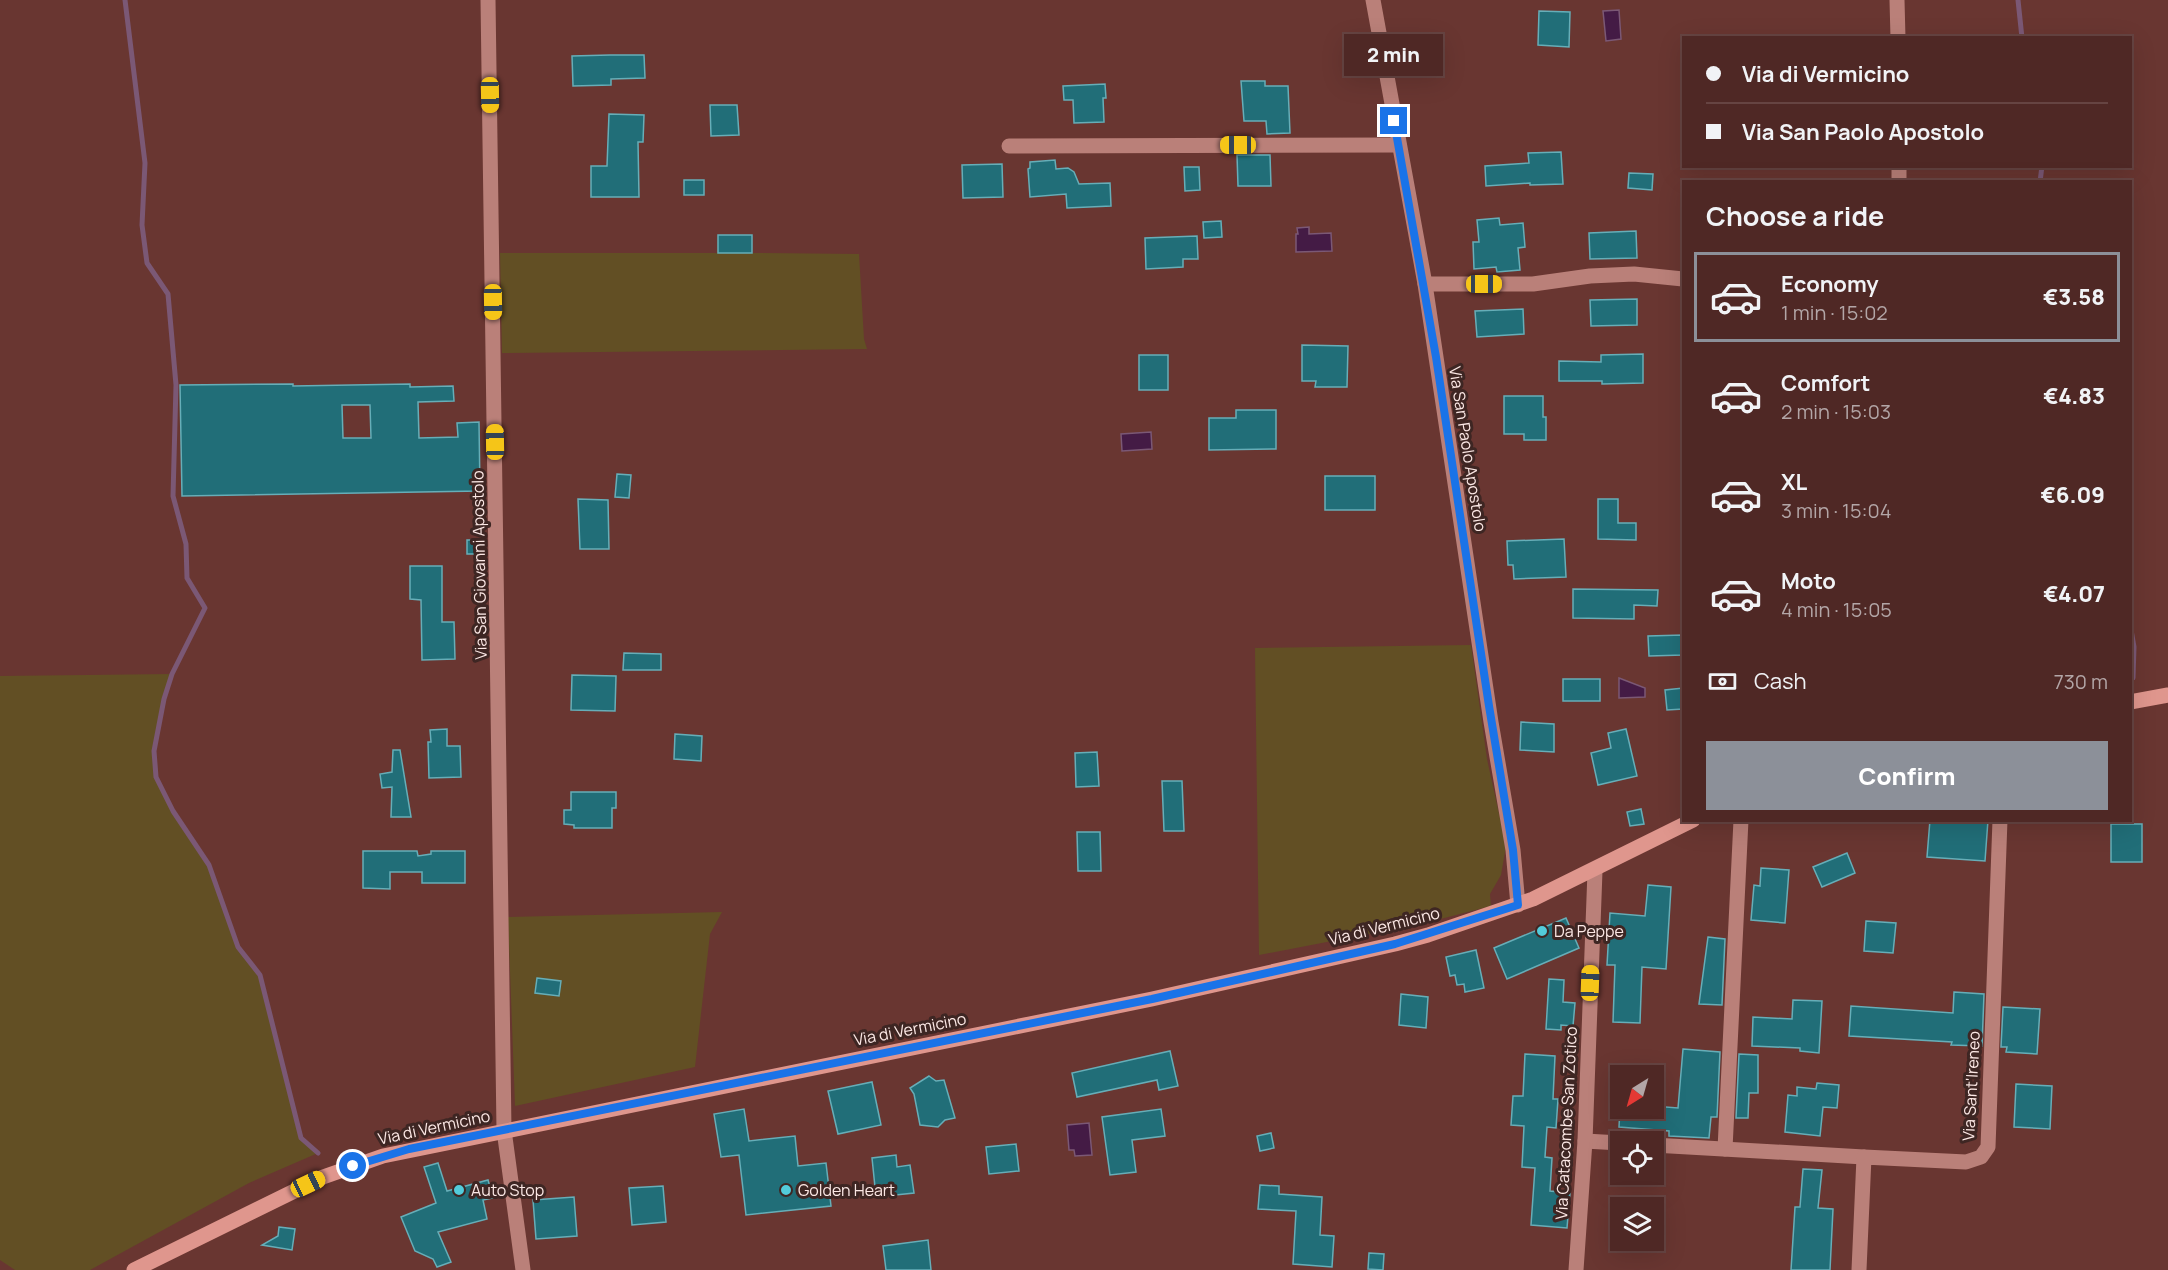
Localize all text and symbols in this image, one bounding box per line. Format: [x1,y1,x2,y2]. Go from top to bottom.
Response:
callout: 2 min [1344,34,1444,76]
text: 2 min [1367,41,1420,68]
text: Via di Vermicino [1742,59,1909,89]
car [481,77,499,113]
route end [1380,107,1407,134]
text: Via San Paolo Apostolo [1742,117,1984,147]
car [1220,136,1256,154]
text: Choose a ride [1706,197,1884,234]
text: Economy [1781,269,1879,299]
icon: car [1709,270,1763,324]
car [1466,275,1502,293]
text: €3.58 [2043,282,2105,312]
car [484,284,502,320]
text: 1 min · 15:02 [1781,299,1888,326]
street label: Via San Paolo Apostolo [1444,365,1492,533]
text: Comfort [1781,368,1870,398]
icon: car [1709,369,1763,423]
text: €4.83 [2043,381,2105,411]
text: 2 min · 15:03 [1781,398,1891,425]
car [486,424,504,460]
text: XL [1781,467,1807,497]
icon: car [1709,468,1763,522]
street label: Via San Giovanni Apostolo [466,470,492,660]
text: €6.09 [2040,480,2105,510]
text: 3 min · 15:04 [1781,497,1891,524]
text: Moto [1781,566,1836,596]
icon: car [1709,567,1763,621]
text: €4.07 [2043,579,2105,609]
text: 4 min · 15:05 [1781,596,1892,623]
icon: cash [1706,665,1739,698]
text: Cash [1754,666,1807,696]
text: 730 m [2054,668,2108,695]
button: Confirm [1706,741,2108,810]
street label: Via di Vermicino [1326,902,1442,950]
place label: Da Peppe [1554,920,1624,942]
marker: Da Peppe [1535,924,1549,938]
car [1580,965,1600,1001]
street label: Via di Vermicino [852,1007,968,1051]
street label: Via Catacombe San Zotico [1550,1026,1582,1220]
street label: Via Sant'Ireneo [1957,1031,1985,1141]
north arrow [1610,1065,1664,1119]
map controls [1610,1065,1664,1251]
street label: Via di Vermicino [376,1104,492,1150]
button: locate [1610,1131,1664,1185]
route start [339,1152,366,1179]
car [288,1168,328,1200]
place label: Auto Stop [471,1179,544,1201]
place label: Golden Heart [798,1179,895,1201]
marker: Auto Stop [452,1183,466,1197]
marker: Golden Heart [779,1183,793,1197]
button: layers [1610,1197,1664,1251]

